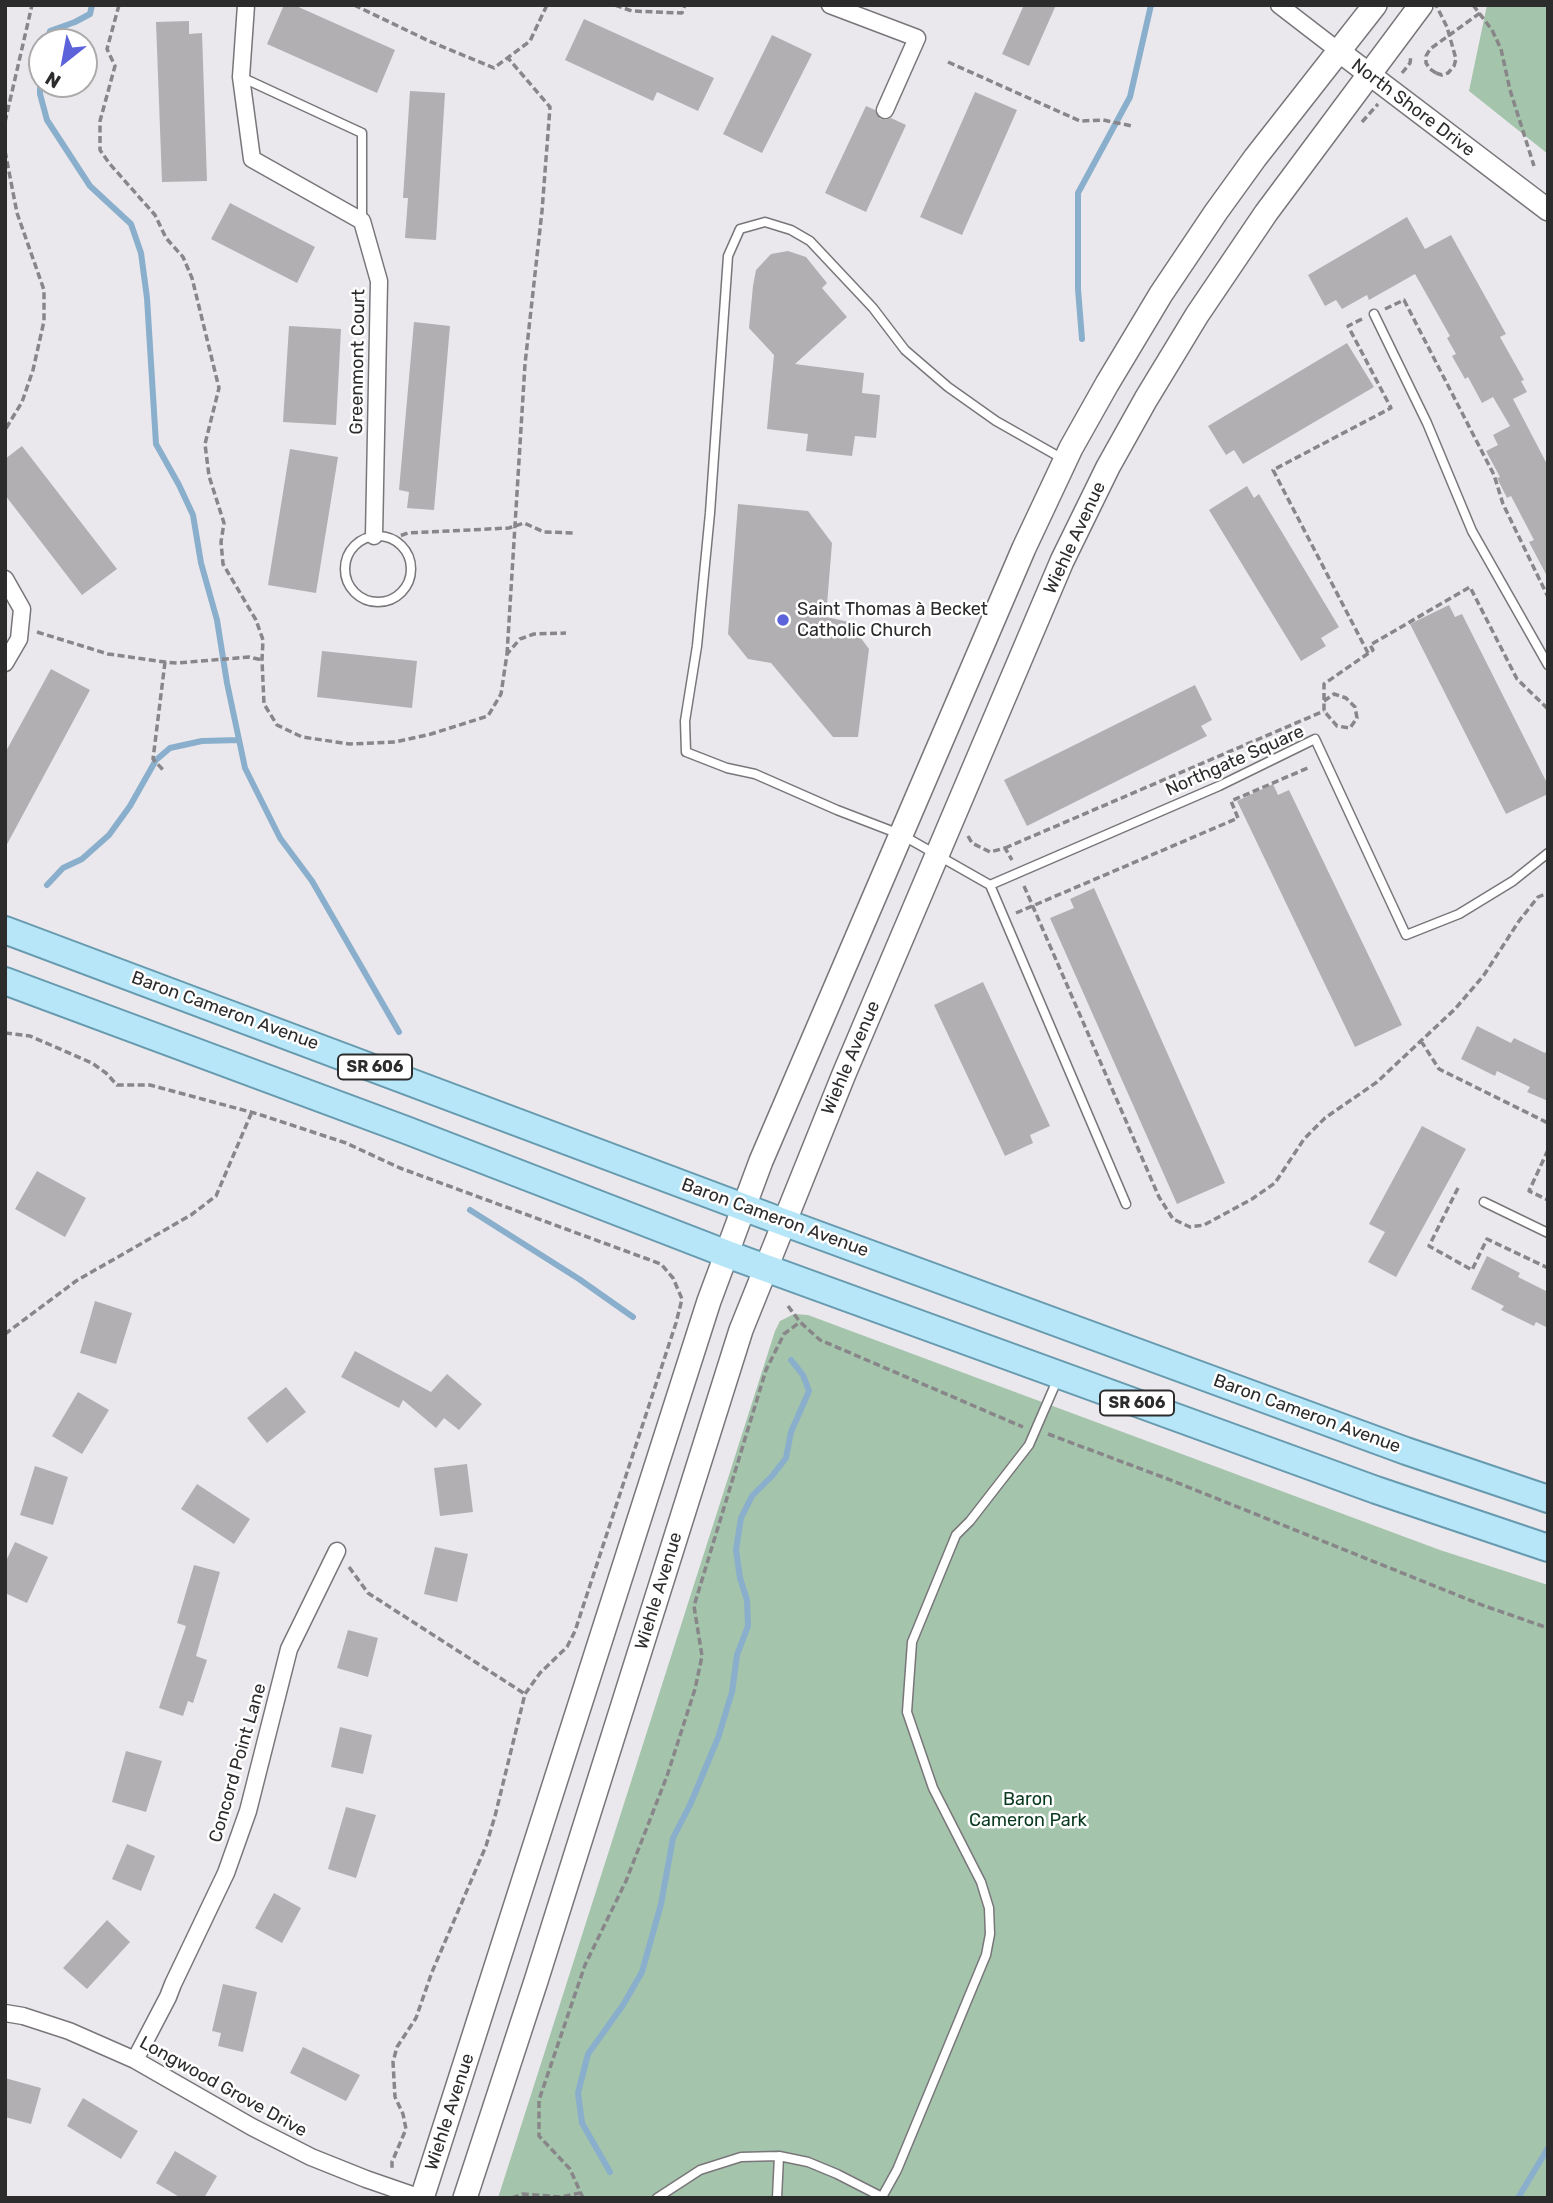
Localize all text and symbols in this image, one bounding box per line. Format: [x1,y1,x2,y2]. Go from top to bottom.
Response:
north arrow [28,28,98,98]
street label: North Shore Drive [1347,55,1479,161]
text: N [41,66,65,93]
street label: Greenmont Court [346,289,370,435]
street label: Wiehle Avenue [1039,478,1111,598]
place label: Saint Thomas à Becket Catholic Church [797,599,988,642]
marker: Saint Thomas à Becket Catholic Church [775,612,791,628]
street label: Northgate Square [1162,721,1308,801]
street label: Baron Cameron Avenue [128,967,322,1055]
street label: Wiehle Avenue [817,998,885,1118]
road number: SR 606 [338,1054,412,1079]
street label: Baron Cameron Avenue [678,1174,872,1262]
street label: Baron Cameron Avenue [1210,1370,1404,1458]
road number: SR 606 [1100,1390,1174,1415]
street label: Wiehle Avenue [631,1530,687,1652]
street label: Concord Point Lane [205,1681,271,1845]
park label: Baron Cameron Park [969,1789,1087,1832]
street label: Longwood Grove Drive [135,2032,311,2142]
street label: Wiehle Avenue [421,2051,479,2173]

